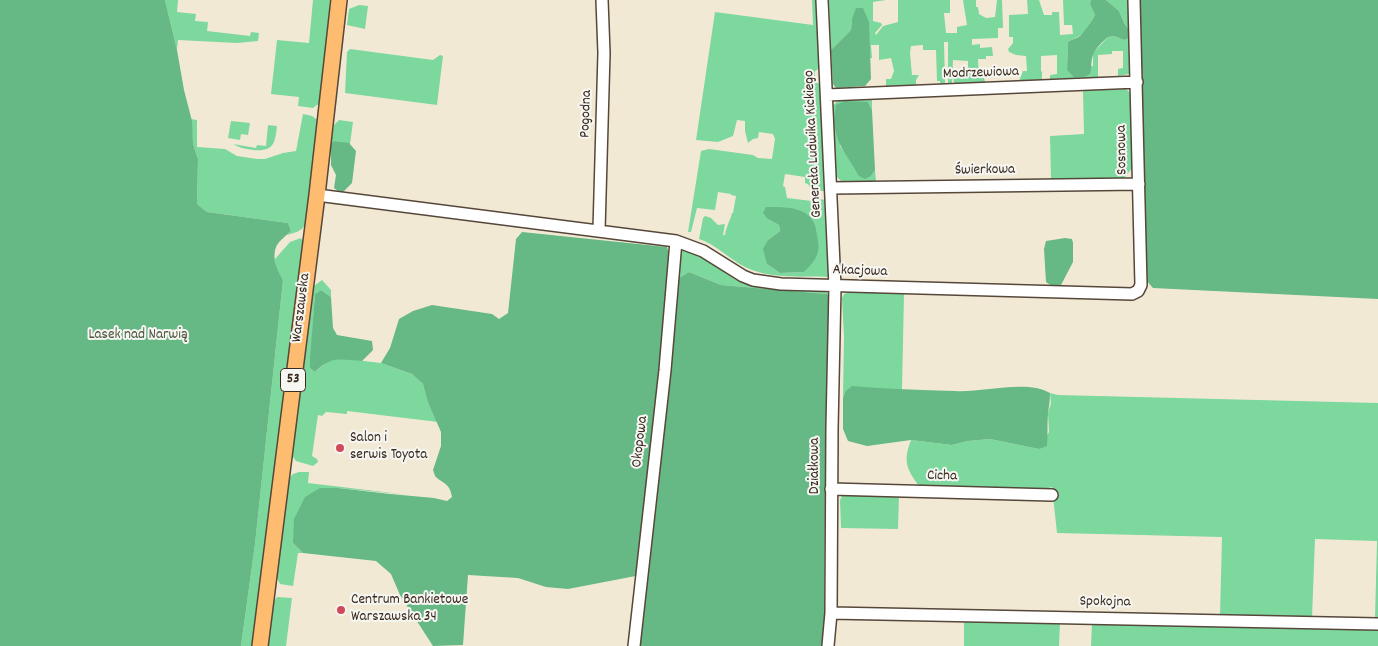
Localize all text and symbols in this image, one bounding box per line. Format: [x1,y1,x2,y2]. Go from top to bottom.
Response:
street label: Modrzewiowa [943,64,1019,84]
street label: Generała Ludwika Kickiego [801,70,827,218]
street label: Pogodna [577,90,597,138]
street label: Sosnowa [1114,125,1132,175]
street label: Świerkowa [955,161,1015,181]
street label: Akacjowa [832,262,888,282]
street label: Warszawska [289,272,315,344]
park label: Lasek nad Narwią [88,327,188,345]
road number: 53 [280,368,306,392]
street label: Okopowa [629,415,653,469]
place label: Salon i serwis Toyota [350,430,427,465]
street label: Działkowa [807,438,825,494]
marker: Salon i serwis Toyota [334,442,346,454]
street label: Cicha [927,468,957,486]
place label: Centrum Bankietowe Warszawska 34 [351,592,468,627]
street label: Spokojna [1079,594,1131,612]
marker: Centrum Bankietowe Warszawska 34 [335,604,347,616]

